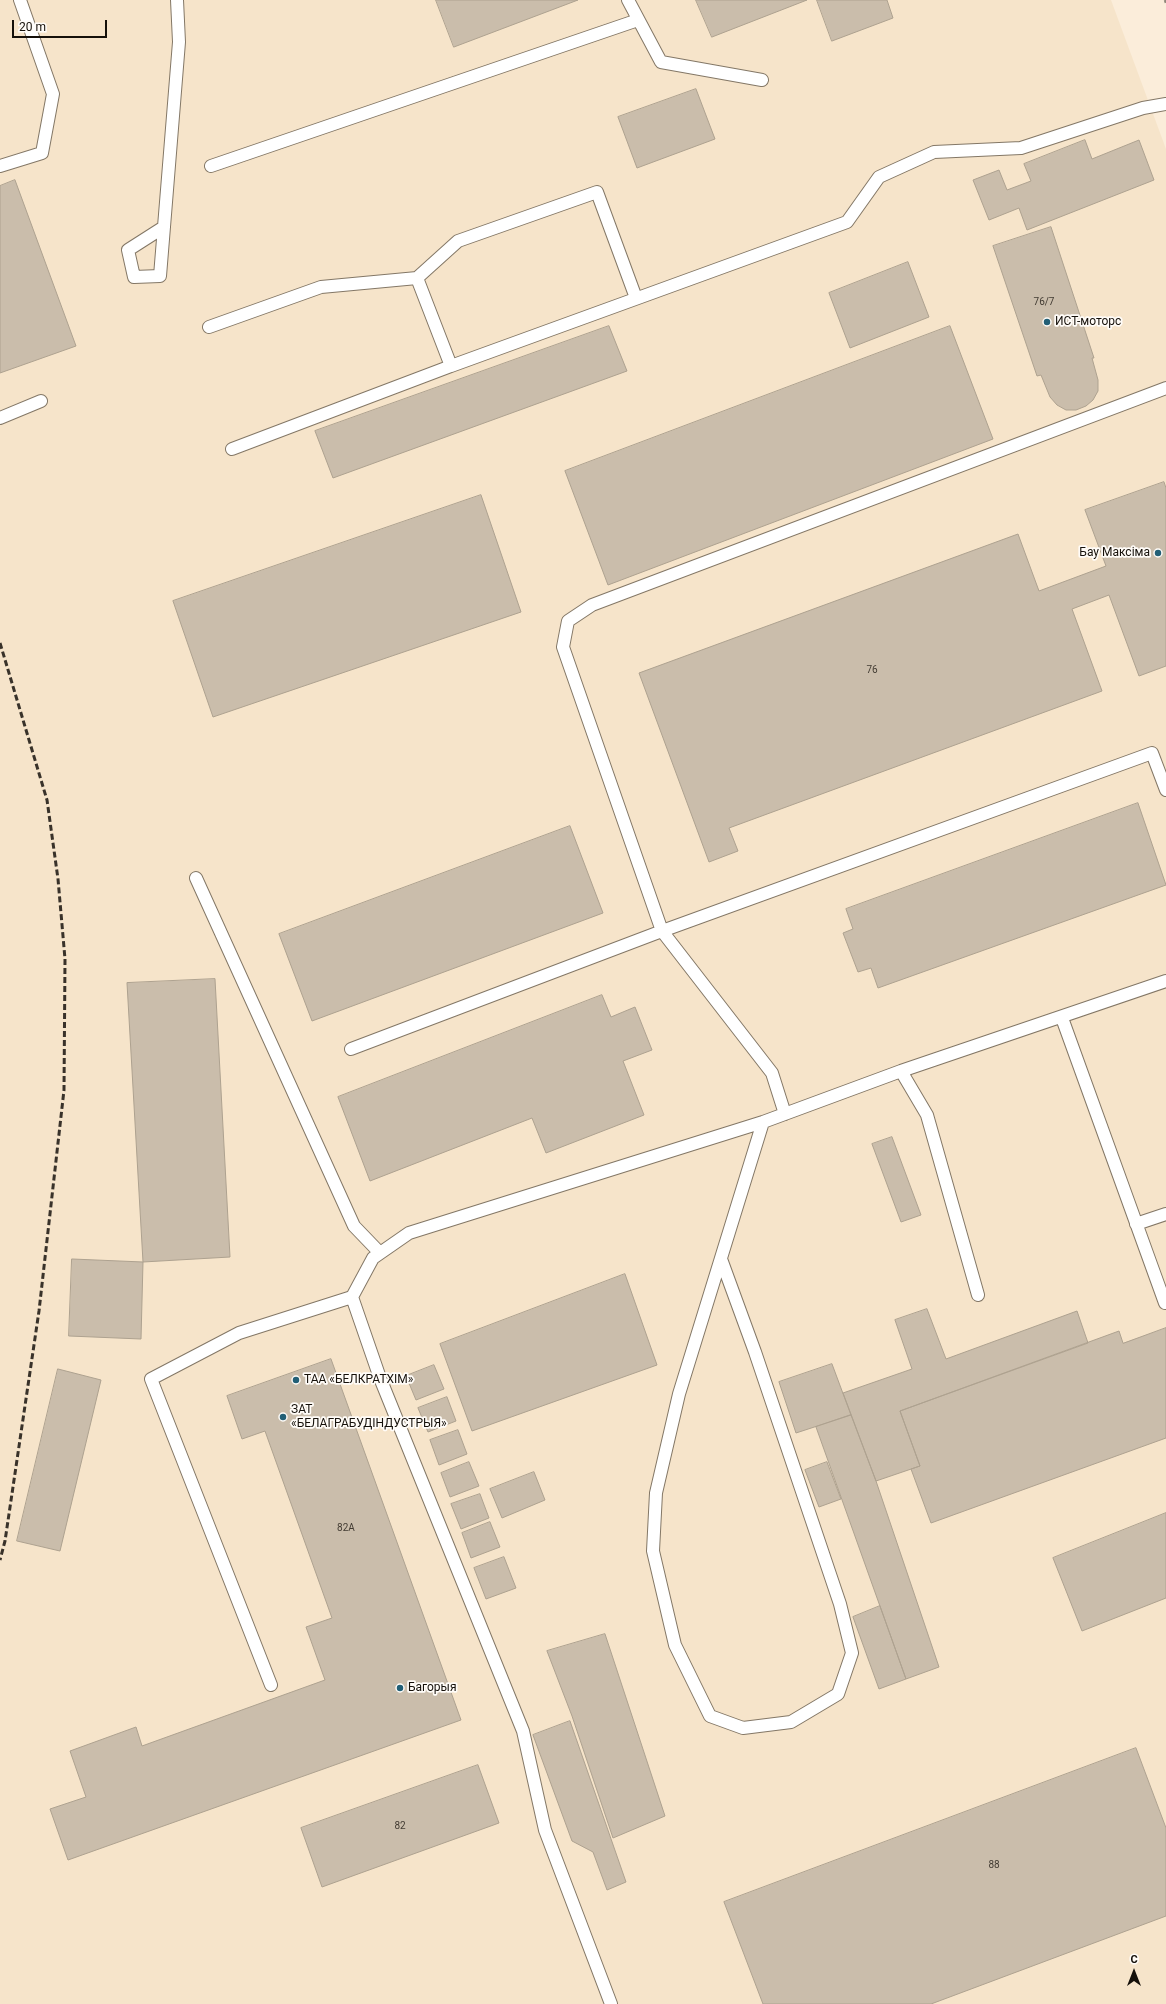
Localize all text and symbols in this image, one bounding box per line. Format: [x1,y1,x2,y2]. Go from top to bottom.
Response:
scale bar [14,12,109,38]
text: 20 m [19,20,46,34]
house number: 76/7 [1034,296,1054,308]
place label: ИСТ-моторс [1055,315,1121,329]
marker: ИСТ-моторс [1042,317,1052,327]
place label: Бау Максіма [1079,546,1150,560]
marker: Бау Максіма [1153,548,1163,558]
house number: 76 [866,664,878,676]
place label: ТАА «БЕЛКРАТХІМ» [304,1373,413,1387]
marker: ТАА «БЕЛКРАТХІМ» [291,1375,301,1385]
place label: ЗАТ «БЕЛАГРАБУДIНДУСТРЫЯ» [291,1403,447,1431]
marker: ЗАТ «БЕЛАГРАБУДIНДУСТРЫЯ» [278,1412,288,1422]
house number: 82А [337,1522,355,1534]
place label: Багорыя [408,1681,456,1695]
marker: Багорыя [395,1683,405,1693]
house number: 82 [394,1820,406,1832]
house number: 88 [988,1859,1000,1871]
north arrow [1114,1952,1154,1992]
text: С [1130,1953,1138,1966]

